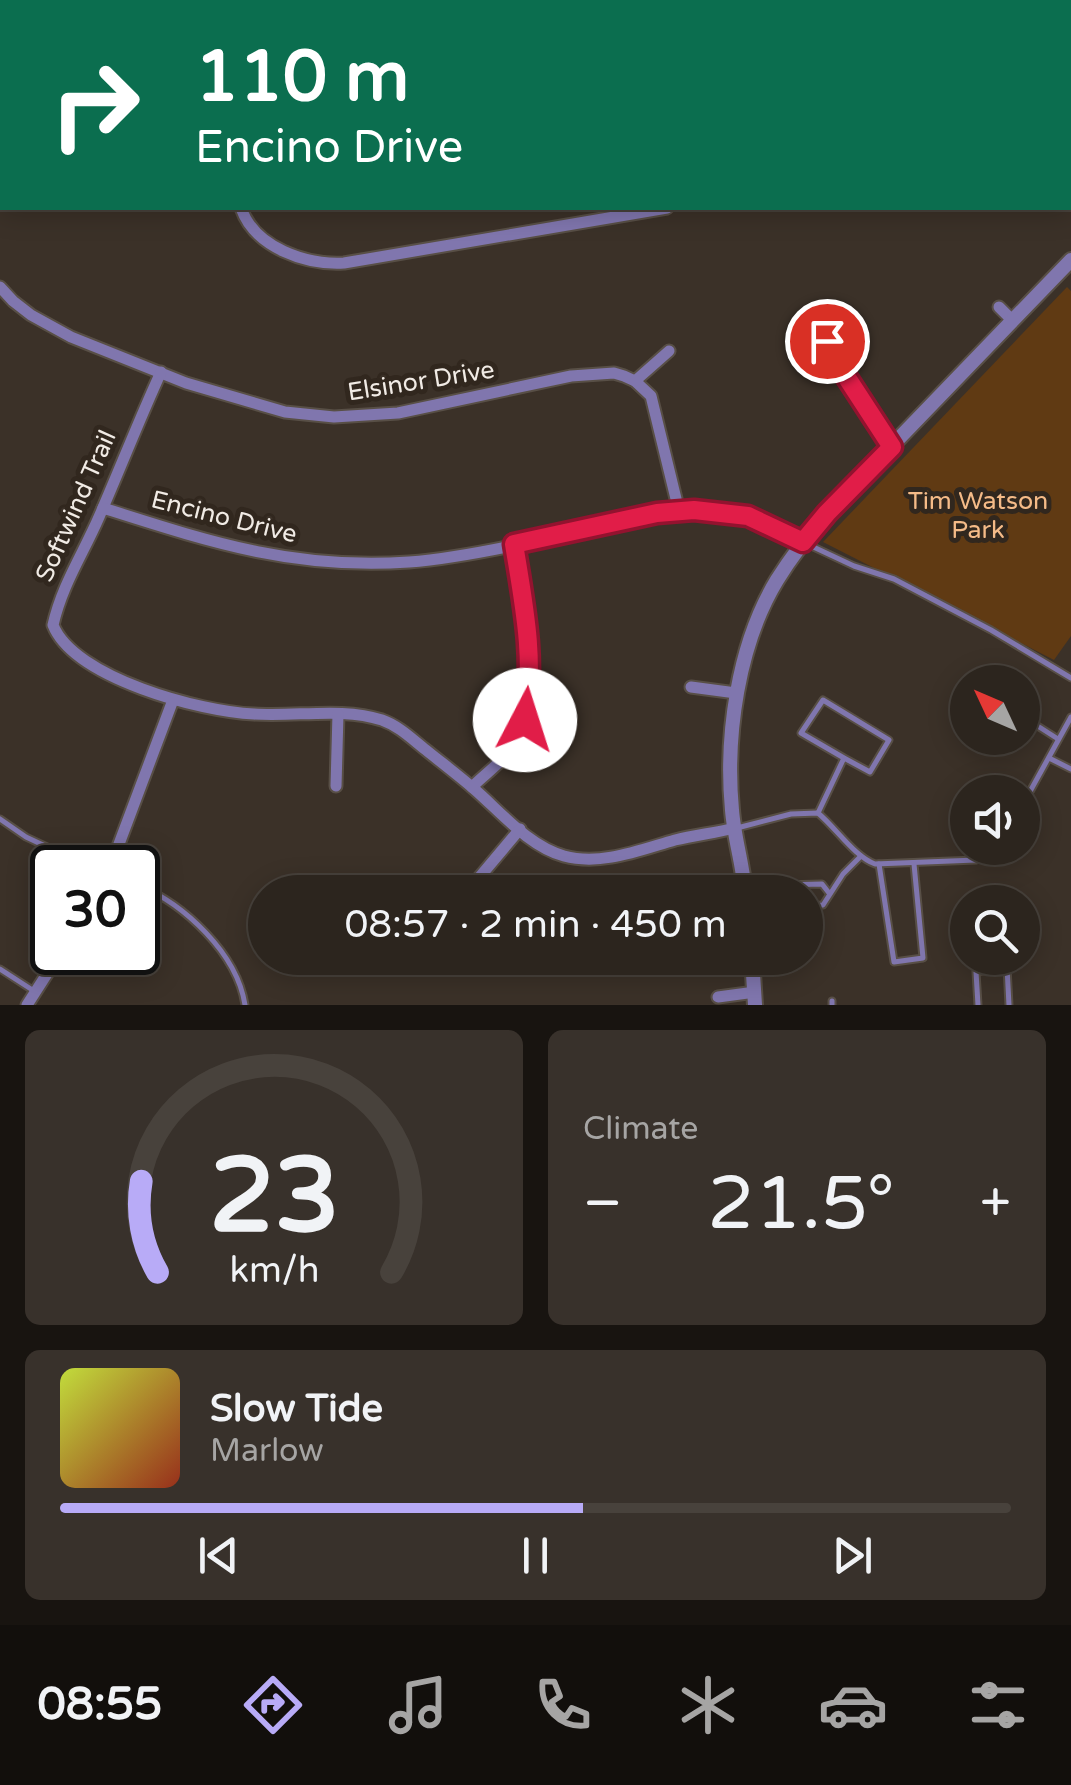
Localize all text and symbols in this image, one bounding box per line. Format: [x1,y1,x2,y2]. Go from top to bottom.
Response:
text: 110 m [195,36,409,120]
icon: right [30,40,160,170]
text: Encino Drive [195,121,463,175]
pin [785,299,870,384]
icon: arrive [800,314,855,369]
street label: Elsinor Drive [345,355,497,407]
street label: Softwind Trail [29,426,123,586]
street label: Encino Drive [148,484,300,550]
park label: Tim Watson Park [908,486,1048,545]
north arrow [950,665,1040,755]
map controls [950,665,1040,975]
position arrow [473,668,577,772]
button: sound [950,775,1040,865]
speed limit sign: 30 [30,845,160,975]
button: search [950,885,1040,975]
text: 08:57 · 2 min · 450 m [344,902,727,948]
text: Climate [583,1110,698,1148]
text: 23 [209,1135,339,1260]
text: 21.5° [707,1159,895,1249]
text: − [583,1171,622,1237]
text: + [980,1171,1011,1237]
text: km/h [229,1249,319,1292]
text: Slow Tide [210,1386,383,1432]
text: Marlow [210,1432,324,1470]
icon: previous [191,1528,246,1583]
icon: pause [508,1528,563,1583]
icon: next [825,1528,880,1583]
icon: directions [238,1670,308,1740]
icon: music [383,1670,453,1740]
icon: phone [528,1670,598,1740]
icon: climate [673,1670,743,1740]
icon: car [818,1670,888,1740]
icon: filters [963,1670,1033,1740]
text: 08:55 [38,1678,162,1732]

